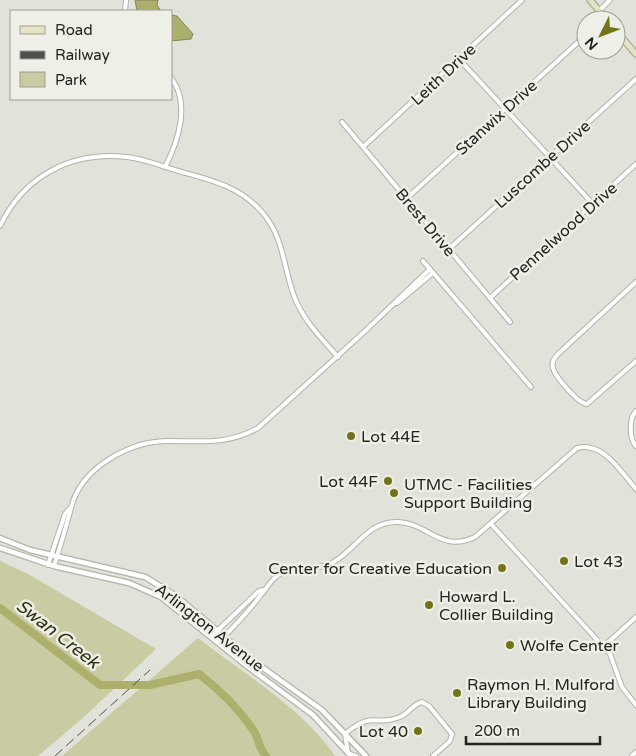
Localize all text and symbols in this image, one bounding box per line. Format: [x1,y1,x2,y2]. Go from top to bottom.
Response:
legend [10,10,172,100]
north arrow [576,10,626,60]
text: Road [55,21,93,39]
text: N [582,33,602,53]
street label: Leith Drive [407,40,480,110]
text: Railway [55,46,110,64]
text: Park [55,71,87,89]
street label: Stanwix Drive [452,76,542,160]
street label: Luscombe Drive [491,116,595,213]
street label: Pennelwood Drive [506,178,622,285]
street label: Brest Drive [391,184,460,261]
place label: Lot 44E [361,427,420,447]
marker: Lot 44E [345,430,357,442]
place label: Lot 44F [319,472,378,492]
marker: Lot 44F [382,475,394,487]
place label: UTMC - Facilities Support Building [404,475,532,513]
marker: UTMC - Facilities Support Building [388,487,400,499]
place label: Lot 43 [574,552,623,572]
marker: Lot 43 [558,555,570,567]
place label: Center for Creative Education [268,559,492,579]
marker: Center for Creative Education [496,562,508,574]
street label: Arlington Avenue [151,579,268,677]
place label: Howard L. Collier Building [439,587,554,625]
water label: Swan Creek [12,595,105,674]
marker: Howard L. Collier Building [423,599,435,611]
place label: Wolfe Center [520,636,620,656]
marker: Wolfe Center [504,639,516,651]
place label: Raymon H. Mulford Library Building [467,675,615,713]
marker: Raymon H. Mulford Library Building [451,687,463,699]
scale bar [466,714,600,746]
place label: Lot 40 [359,722,408,742]
text: 200 m [474,722,520,740]
marker: Lot 40 [412,725,424,737]

